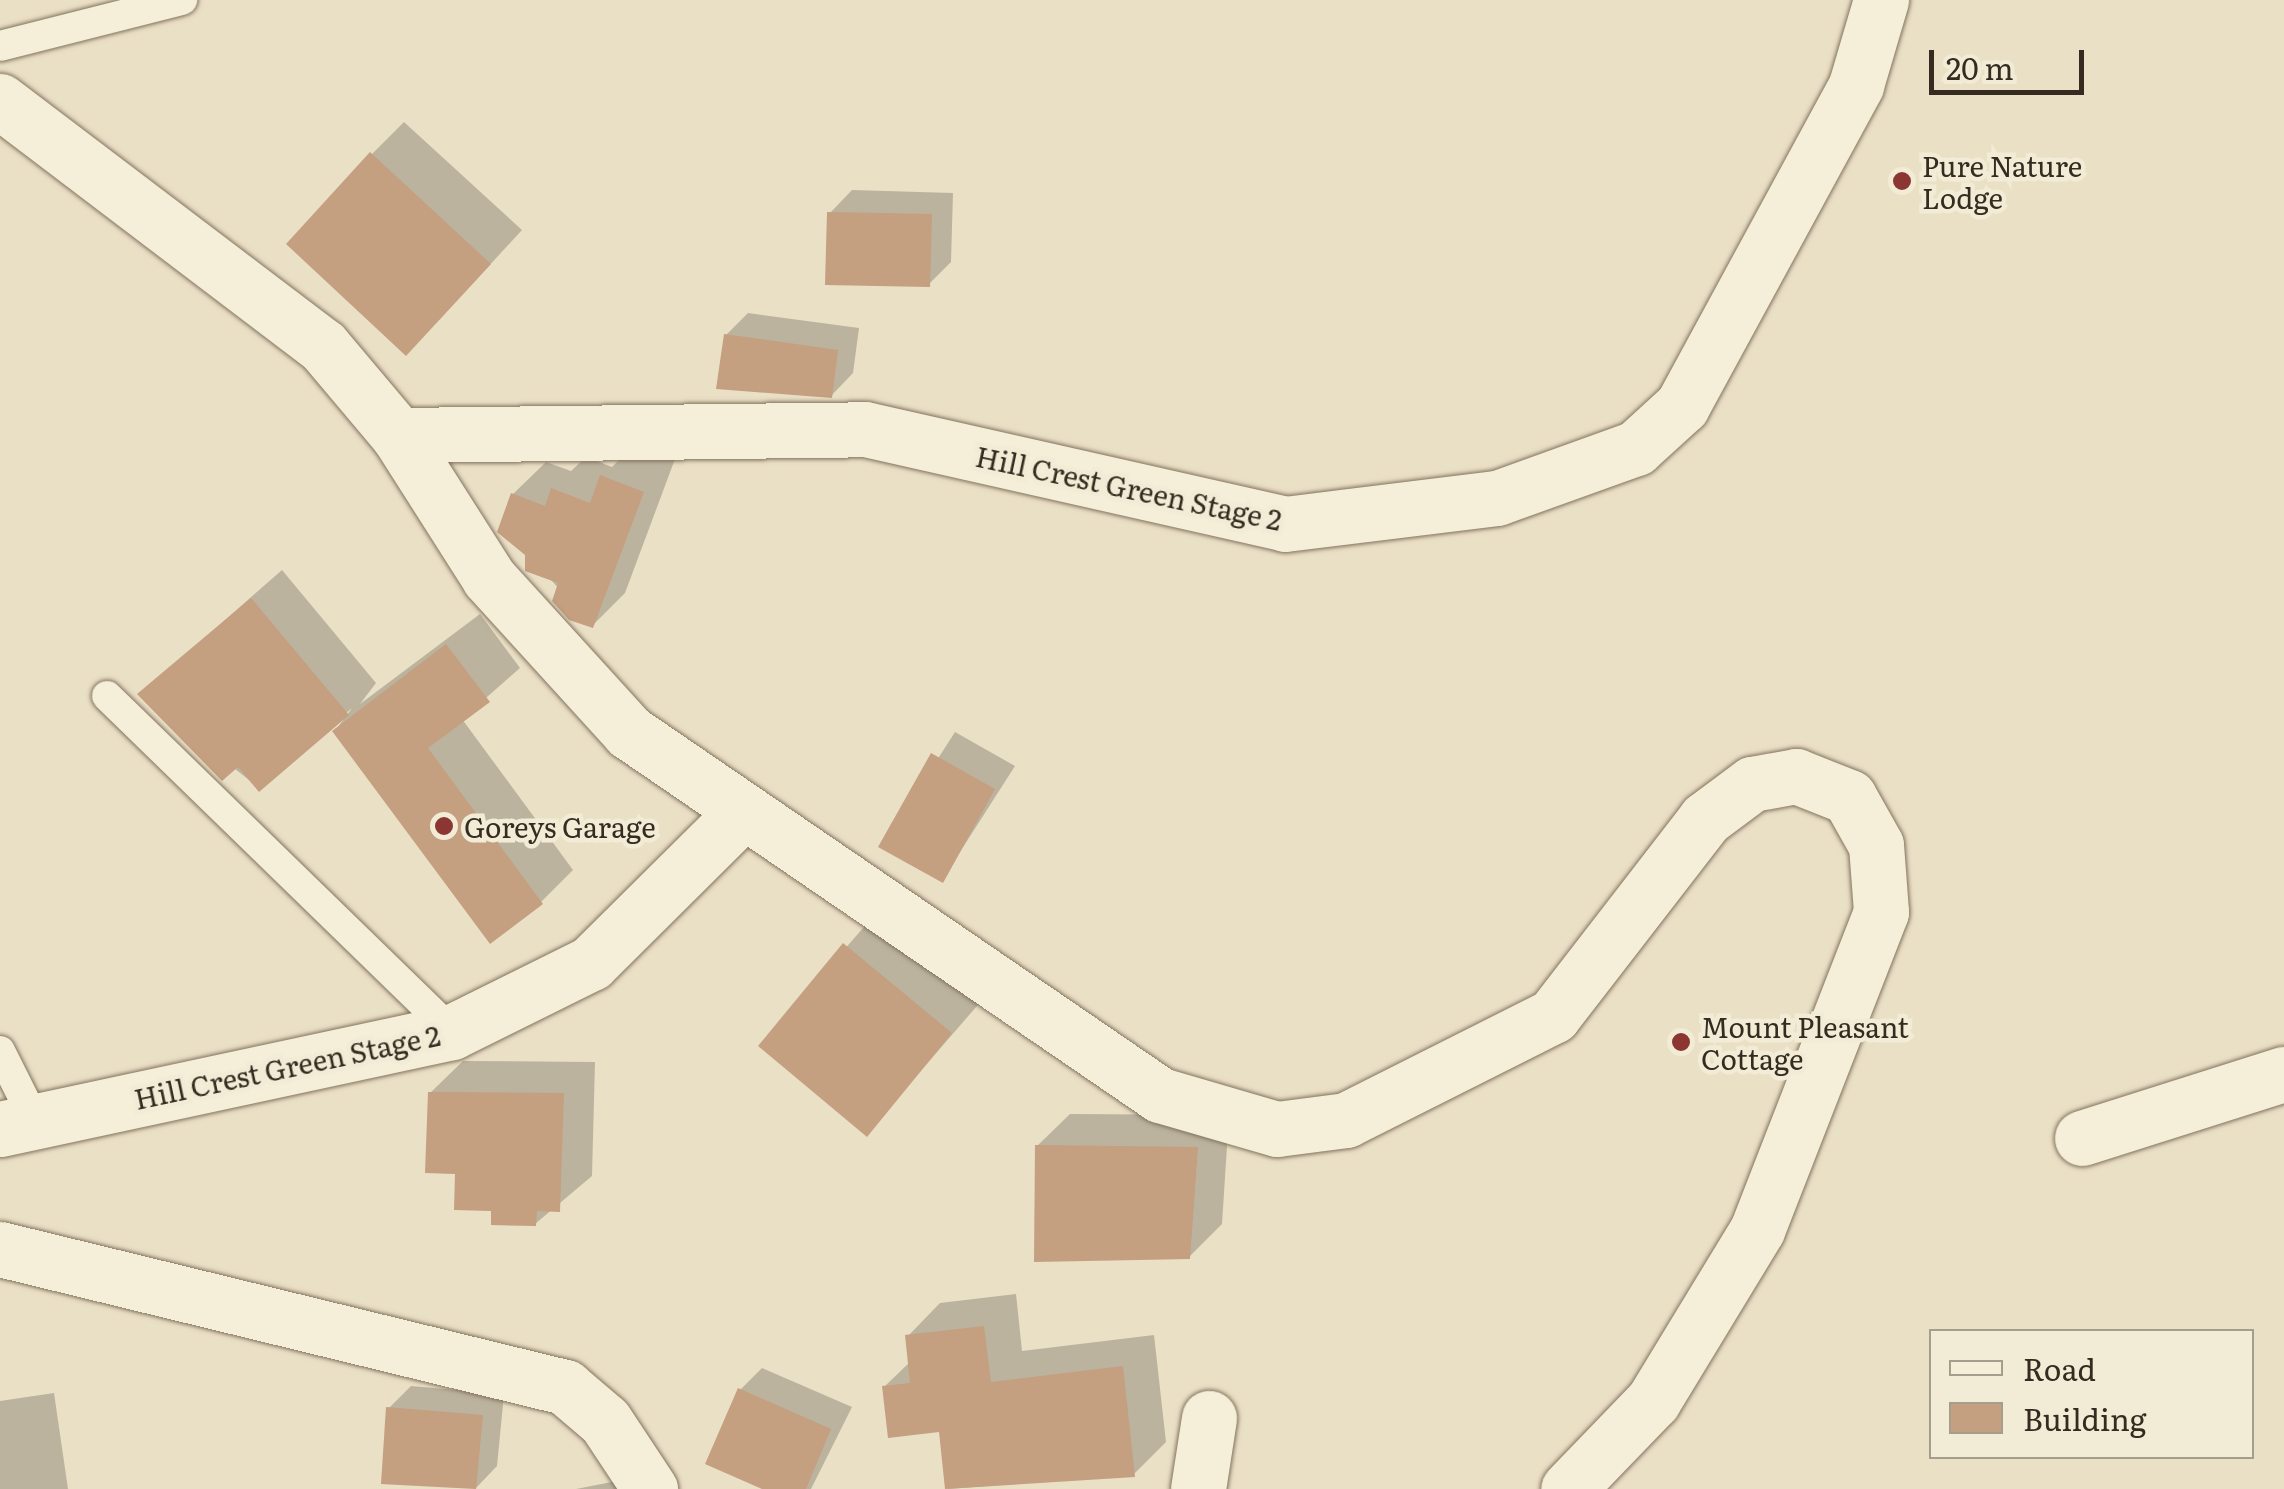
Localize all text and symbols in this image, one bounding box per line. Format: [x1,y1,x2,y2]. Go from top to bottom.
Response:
scale bar [1934,30,2089,92]
text: 20 m [1946,45,2014,89]
place label: Pure Nature Lodge [1922,148,2082,214]
marker: Pure Nature Lodge [1891,170,1913,192]
street label: Hill Crest Green Stage 2 [973,438,1285,536]
place label: Goreys Garage [464,809,656,843]
marker: Goreys Garage [433,815,455,837]
place label: Mount Pleasant Cottage [1701,1009,1909,1075]
street label: Hill Crest Green Stage 2 [131,1017,443,1115]
marker: Mount Pleasant Cottage [1670,1031,1692,1053]
legend [1929,1329,2254,1459]
text: Road [2023,1346,2096,1390]
text: Building [2023,1396,2147,1440]

